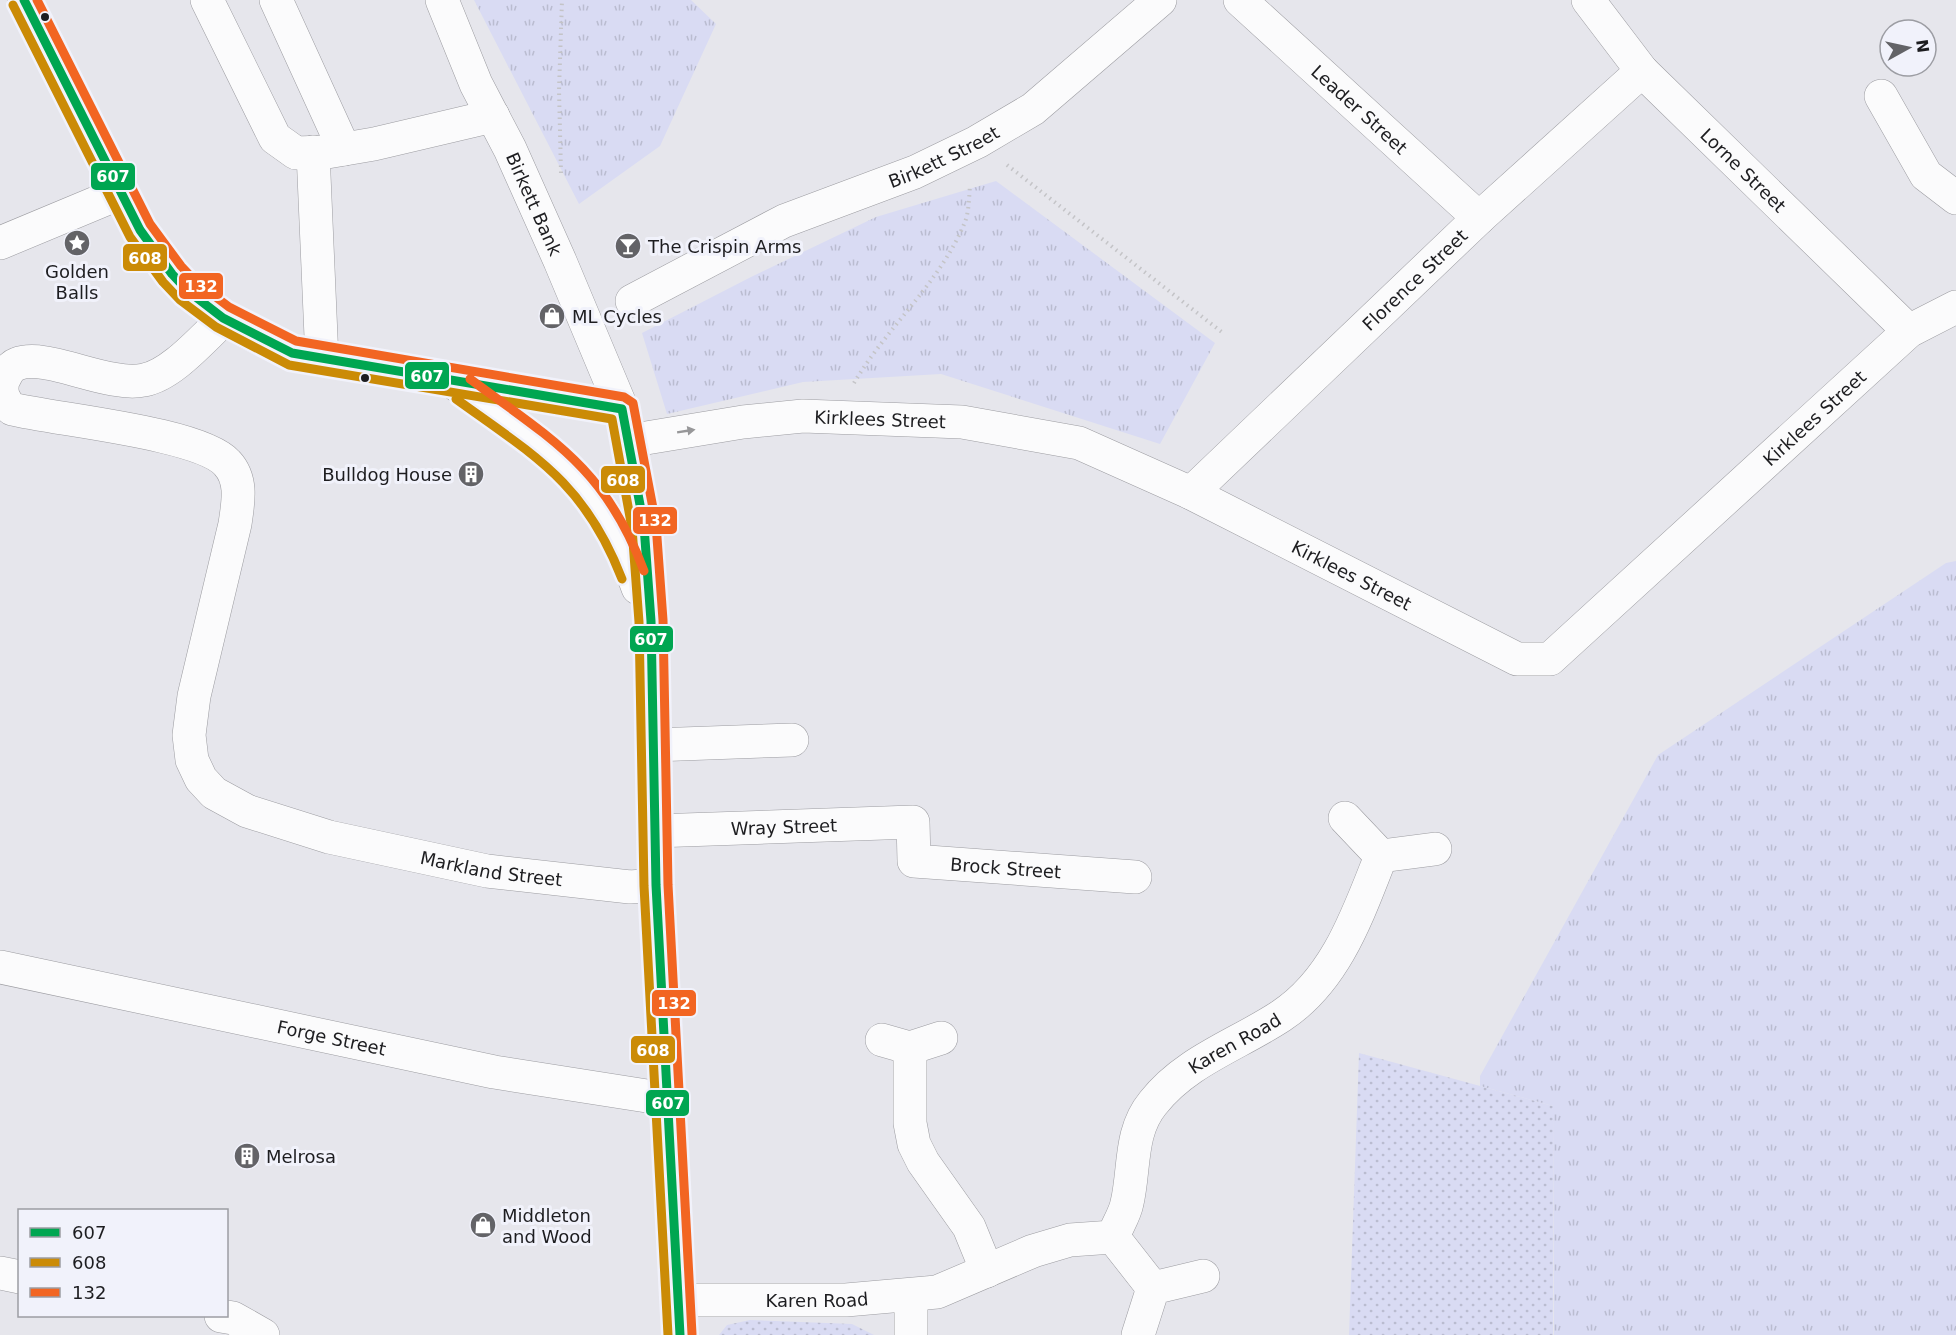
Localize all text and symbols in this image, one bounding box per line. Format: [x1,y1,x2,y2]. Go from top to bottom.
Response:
unlabelled marker [39,11,51,23]
north arrow [1878,18,1938,78]
text: N [1912,38,1933,54]
street label: Leader Street [1307,60,1412,158]
street label: Birkett Street [885,121,1003,192]
street label: Lorne Street [1697,124,1791,216]
street label: Birkett Bank [502,149,567,259]
line badge: 607 [90,162,136,191]
text: 607 [96,167,130,186]
street label: Florence Street [1358,225,1471,335]
place icon: Golden Balls [62,228,92,258]
bar icon: The Crispin Arms [613,231,643,261]
place label: The Crispin Arms [647,236,801,257]
line badge: 608 [122,243,168,272]
text: 608 [128,249,162,268]
place label: Golden Balls [45,261,109,303]
line badge: 132 [178,272,224,300]
text: 132 [184,277,218,296]
shop icon: ML Cycles [537,301,567,331]
place label: ML Cycles [572,306,662,327]
line badge: 607 [404,361,450,390]
street label: Kirklees Street [1758,366,1870,470]
text: 607 [410,367,444,386]
unlabelled marker [359,372,371,384]
street label: Kirklees Street [814,406,946,432]
one-way arrow [677,426,696,435]
building icon: Bulldog House [456,459,486,489]
place label: Bulldog House [322,464,452,485]
line badge: 608 [600,465,646,494]
text: 608 [606,471,640,490]
line badge: 132 [632,506,678,535]
text: 132 [638,511,672,530]
street label: Kirklees Street [1288,536,1415,614]
line badge: 607 [629,625,674,653]
text: 607 [634,630,668,649]
street label: Wray Street [730,814,838,839]
street label: Markland Street [418,846,564,890]
street label: Brock Street [949,853,1062,882]
line badge: 132 [651,989,697,1017]
text: 132 [657,994,691,1013]
street label: Karen Road [1184,1008,1285,1078]
street label: Forge Street [275,1016,388,1059]
line badge: 608 [630,1035,676,1064]
text: 608 [636,1041,670,1060]
line badge: 607 [645,1089,690,1117]
text: 607 [651,1094,685,1113]
building icon: Melrosa [232,1141,262,1171]
place label: Melrosa [266,1146,336,1167]
place label: Middleton and Wood [502,1205,592,1247]
legend [18,1209,228,1317]
shop icon: Middleton and Wood [468,1210,498,1240]
text: 607 [72,1222,106,1243]
text: 608 [72,1252,106,1273]
text: 132 [72,1282,106,1303]
street label: Karen Road [766,1288,869,1311]

